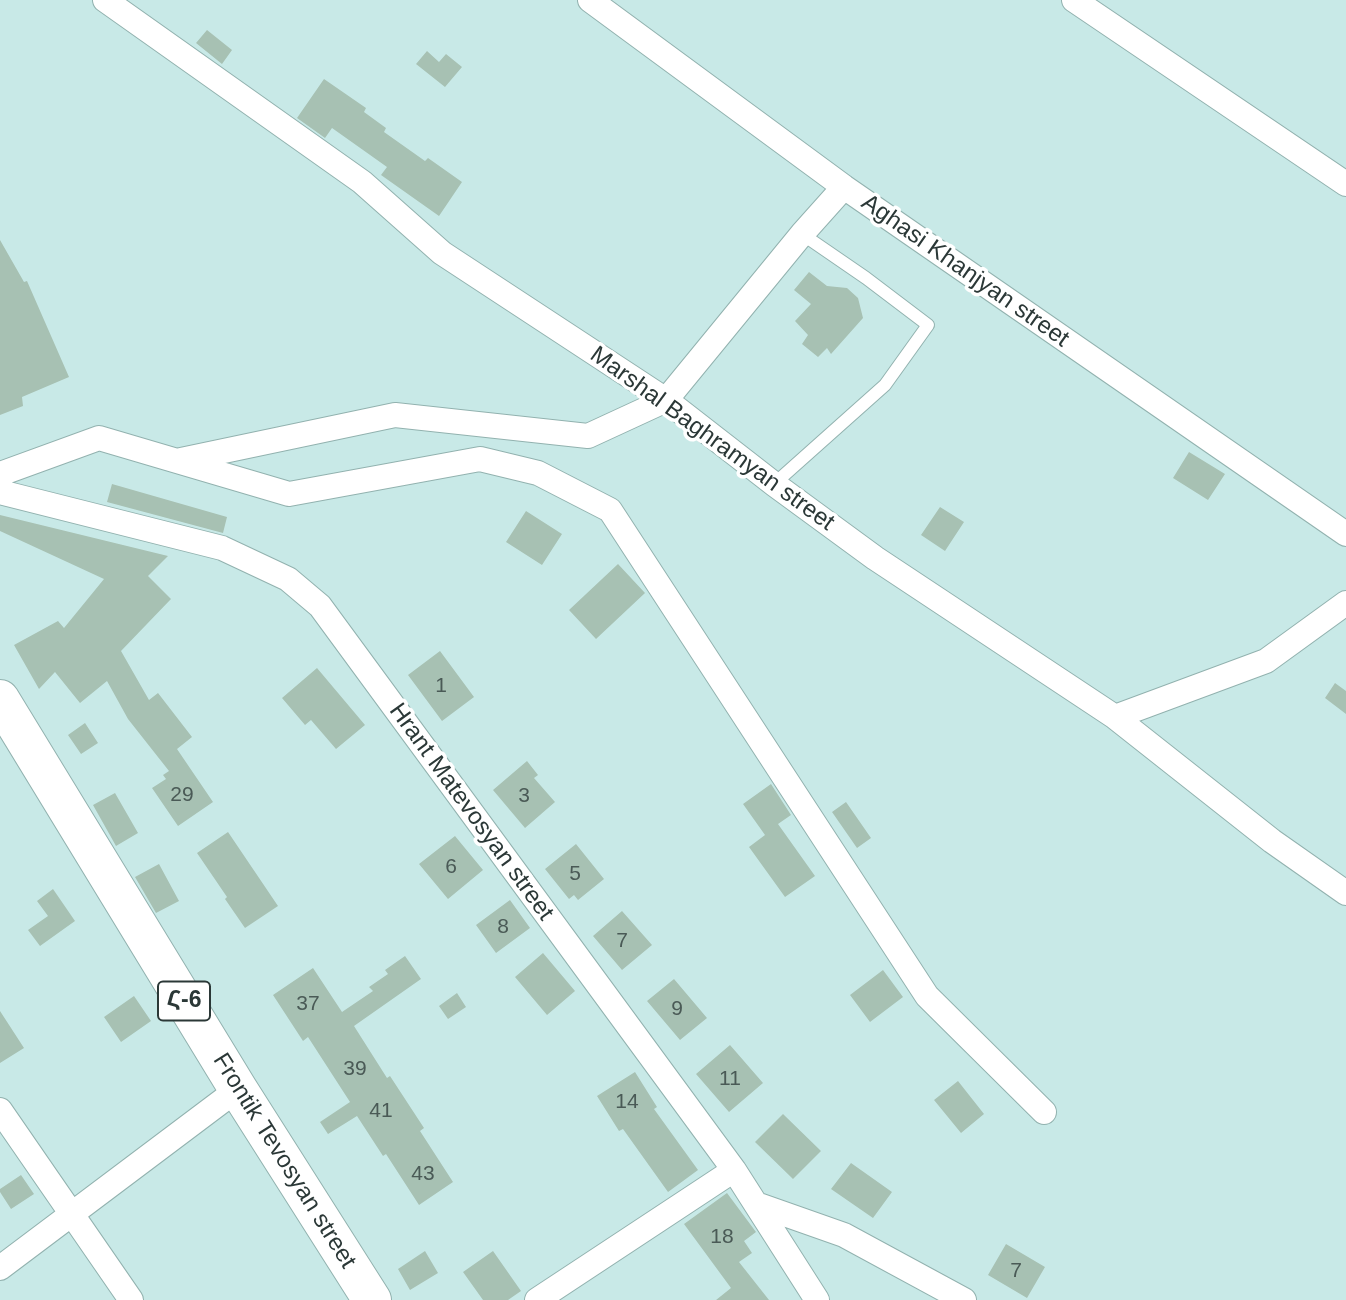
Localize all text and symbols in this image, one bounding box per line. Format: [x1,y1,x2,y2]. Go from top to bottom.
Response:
street label: Aghasi Khanjyan street [856,188,1074,354]
street label: Marshal Baghramyan street [584,341,840,537]
house number: 1 [435,673,447,699]
street label: Hrant Matevosyan street [383,698,559,926]
house number: 29 [170,782,194,808]
house number: 3 [518,783,530,809]
house number: 6 [445,854,457,880]
house number: 5 [569,861,581,887]
house number: 8 [497,914,509,940]
house number: 7 [616,928,628,954]
road number: Հ-6 [158,982,210,1020]
house number: 37 [296,991,320,1017]
house number: 9 [671,996,683,1022]
street label: Frontik Tevosyan street [206,1048,362,1274]
house number: 39 [343,1056,367,1082]
house number: 11 [719,1066,741,1092]
house number: 14 [615,1089,639,1115]
house number: 41 [369,1098,393,1124]
house number: 43 [411,1161,435,1187]
house number: 18 [710,1224,734,1250]
house number: 7 [1010,1258,1022,1284]

